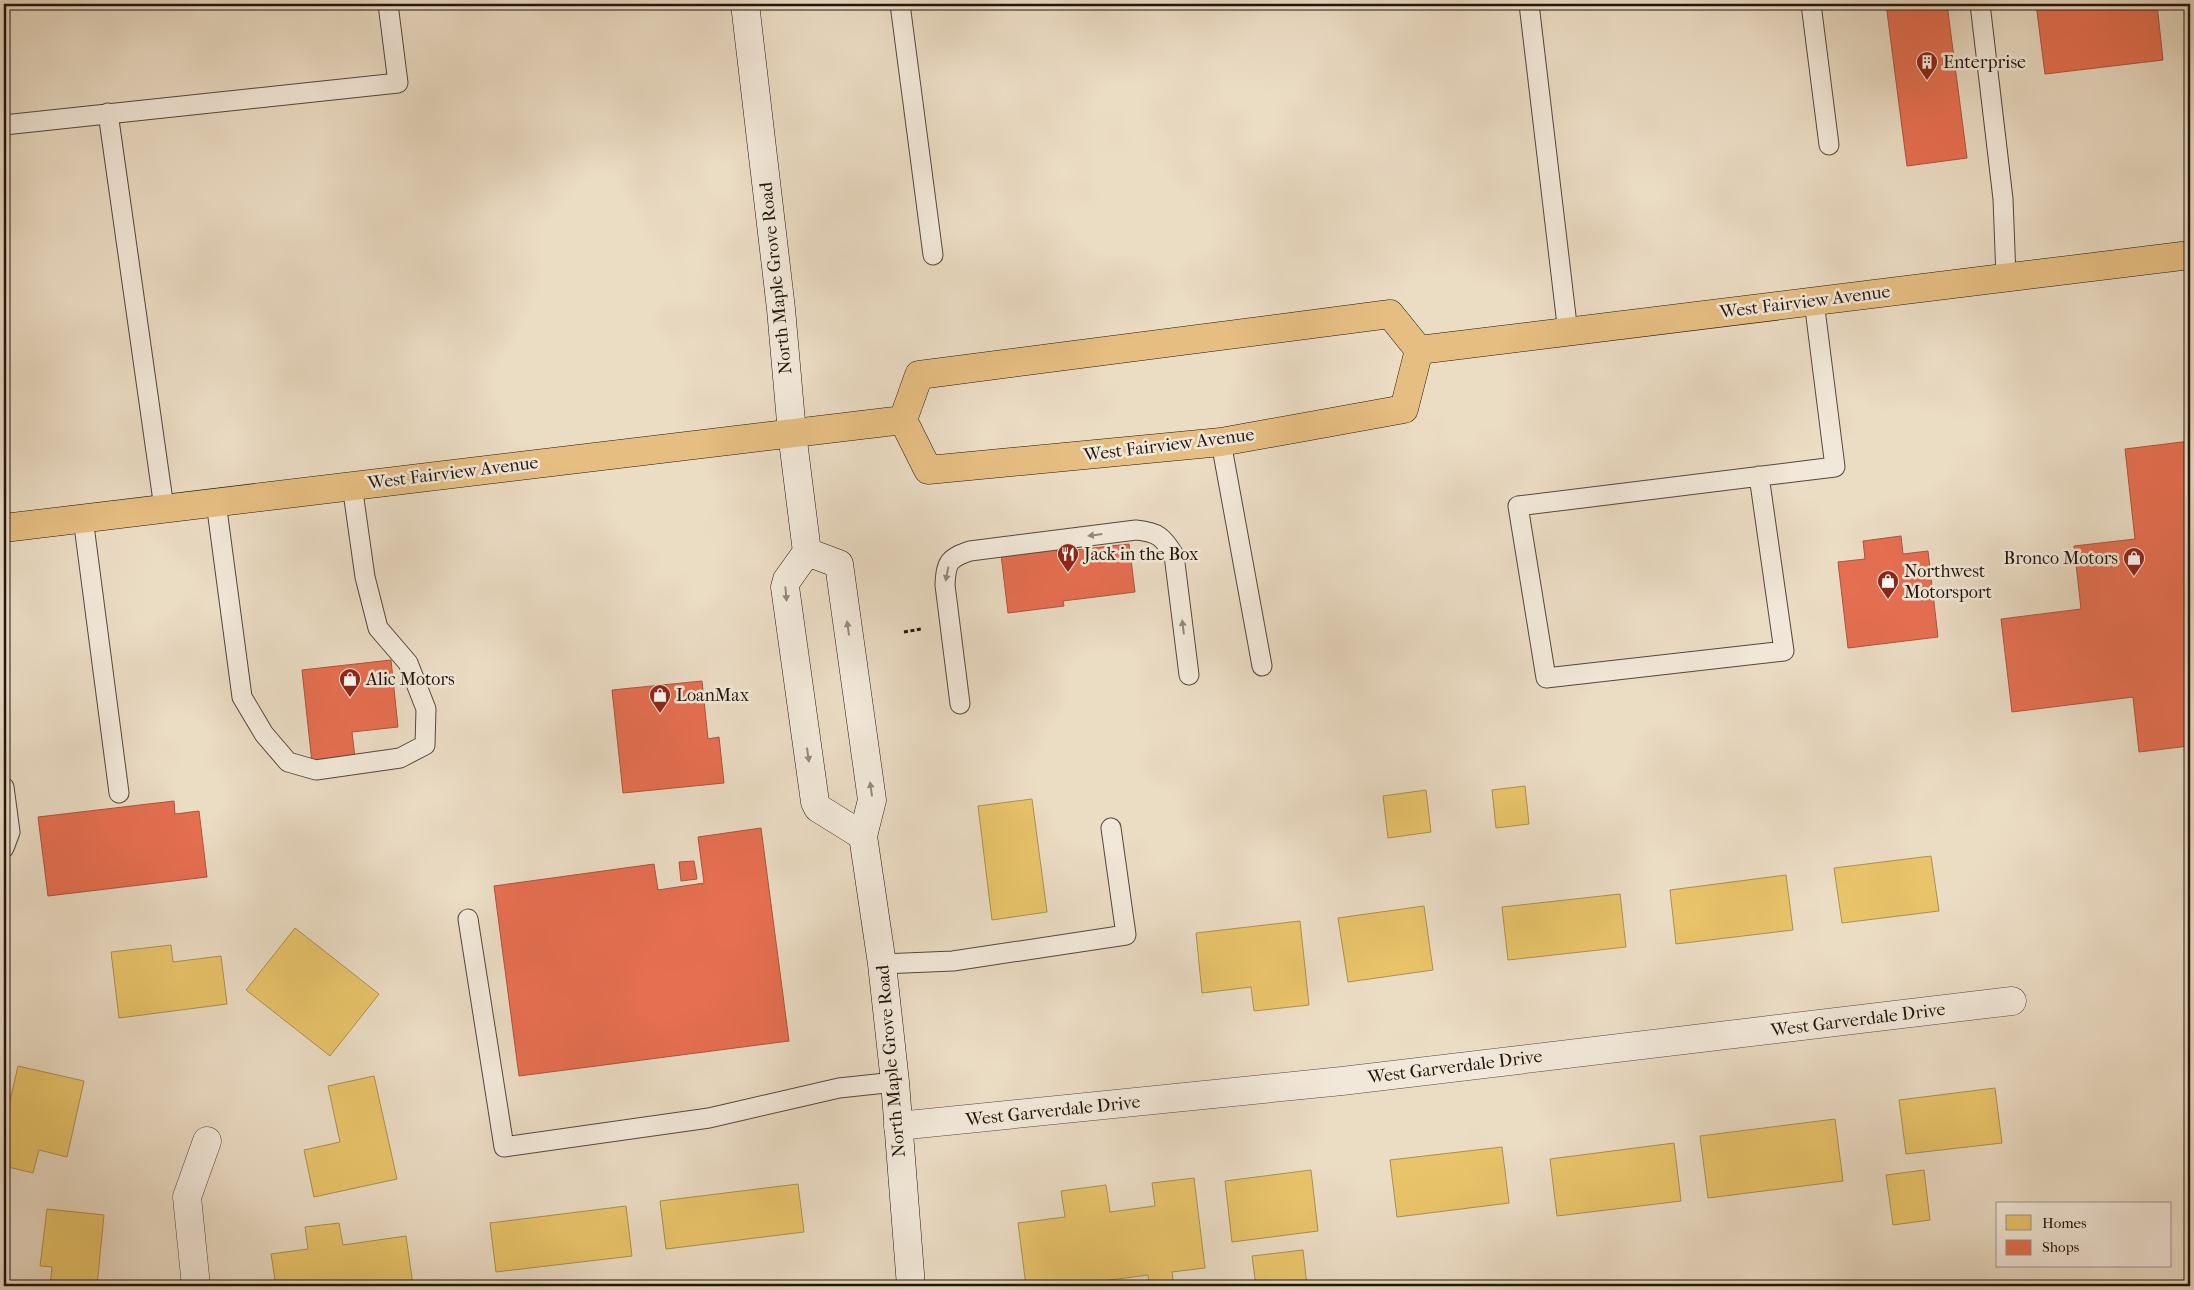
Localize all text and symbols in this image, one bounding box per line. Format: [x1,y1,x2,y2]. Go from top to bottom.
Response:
building icon: Enterprise [1915,50,1939,81]
place label: Enterprise [1943,52,2026,73]
street label: North Maple Grove Road [755,181,797,375]
street label: West Fairview Avenue [1718,281,1891,323]
street label: West Fairview Avenue [1082,424,1255,466]
street label: West Fairview Avenue [366,452,539,494]
one-way arrow [1087,531,1103,539]
restaurant icon: Jack in the Box [1056,542,1080,573]
place label: Jack in the Box [1082,544,1199,565]
shop icon: Bronco Motors [2122,546,2146,577]
place label: Bronco Motors [2003,548,2118,569]
place label: Northwest Motorsport [1904,561,1993,603]
one-way arrow [942,566,950,582]
shop icon: Northwest Motorsport [1876,569,1900,600]
one-way arrow [783,586,791,602]
one-way arrow [1179,618,1187,634]
one-way arrow [844,620,852,636]
shop icon: Alic Motors [338,667,362,698]
place label: Alic Motors [365,669,455,690]
shop icon: LoanMax [648,683,672,714]
place label: LoanMax [676,685,750,706]
one-way arrow [805,747,813,763]
one-way arrow [867,781,875,797]
street label: North Maple Grove Road [872,964,910,1158]
street label: West Garverdale Drive [1769,999,1947,1041]
street label: West Garverdale Drive [1366,1046,1544,1088]
street label: West Garverdale Drive [964,1091,1142,1131]
legend [1996,1202,2172,1268]
text: Homes [2042,1214,2087,1232]
text: Shops [2042,1238,2080,1256]

